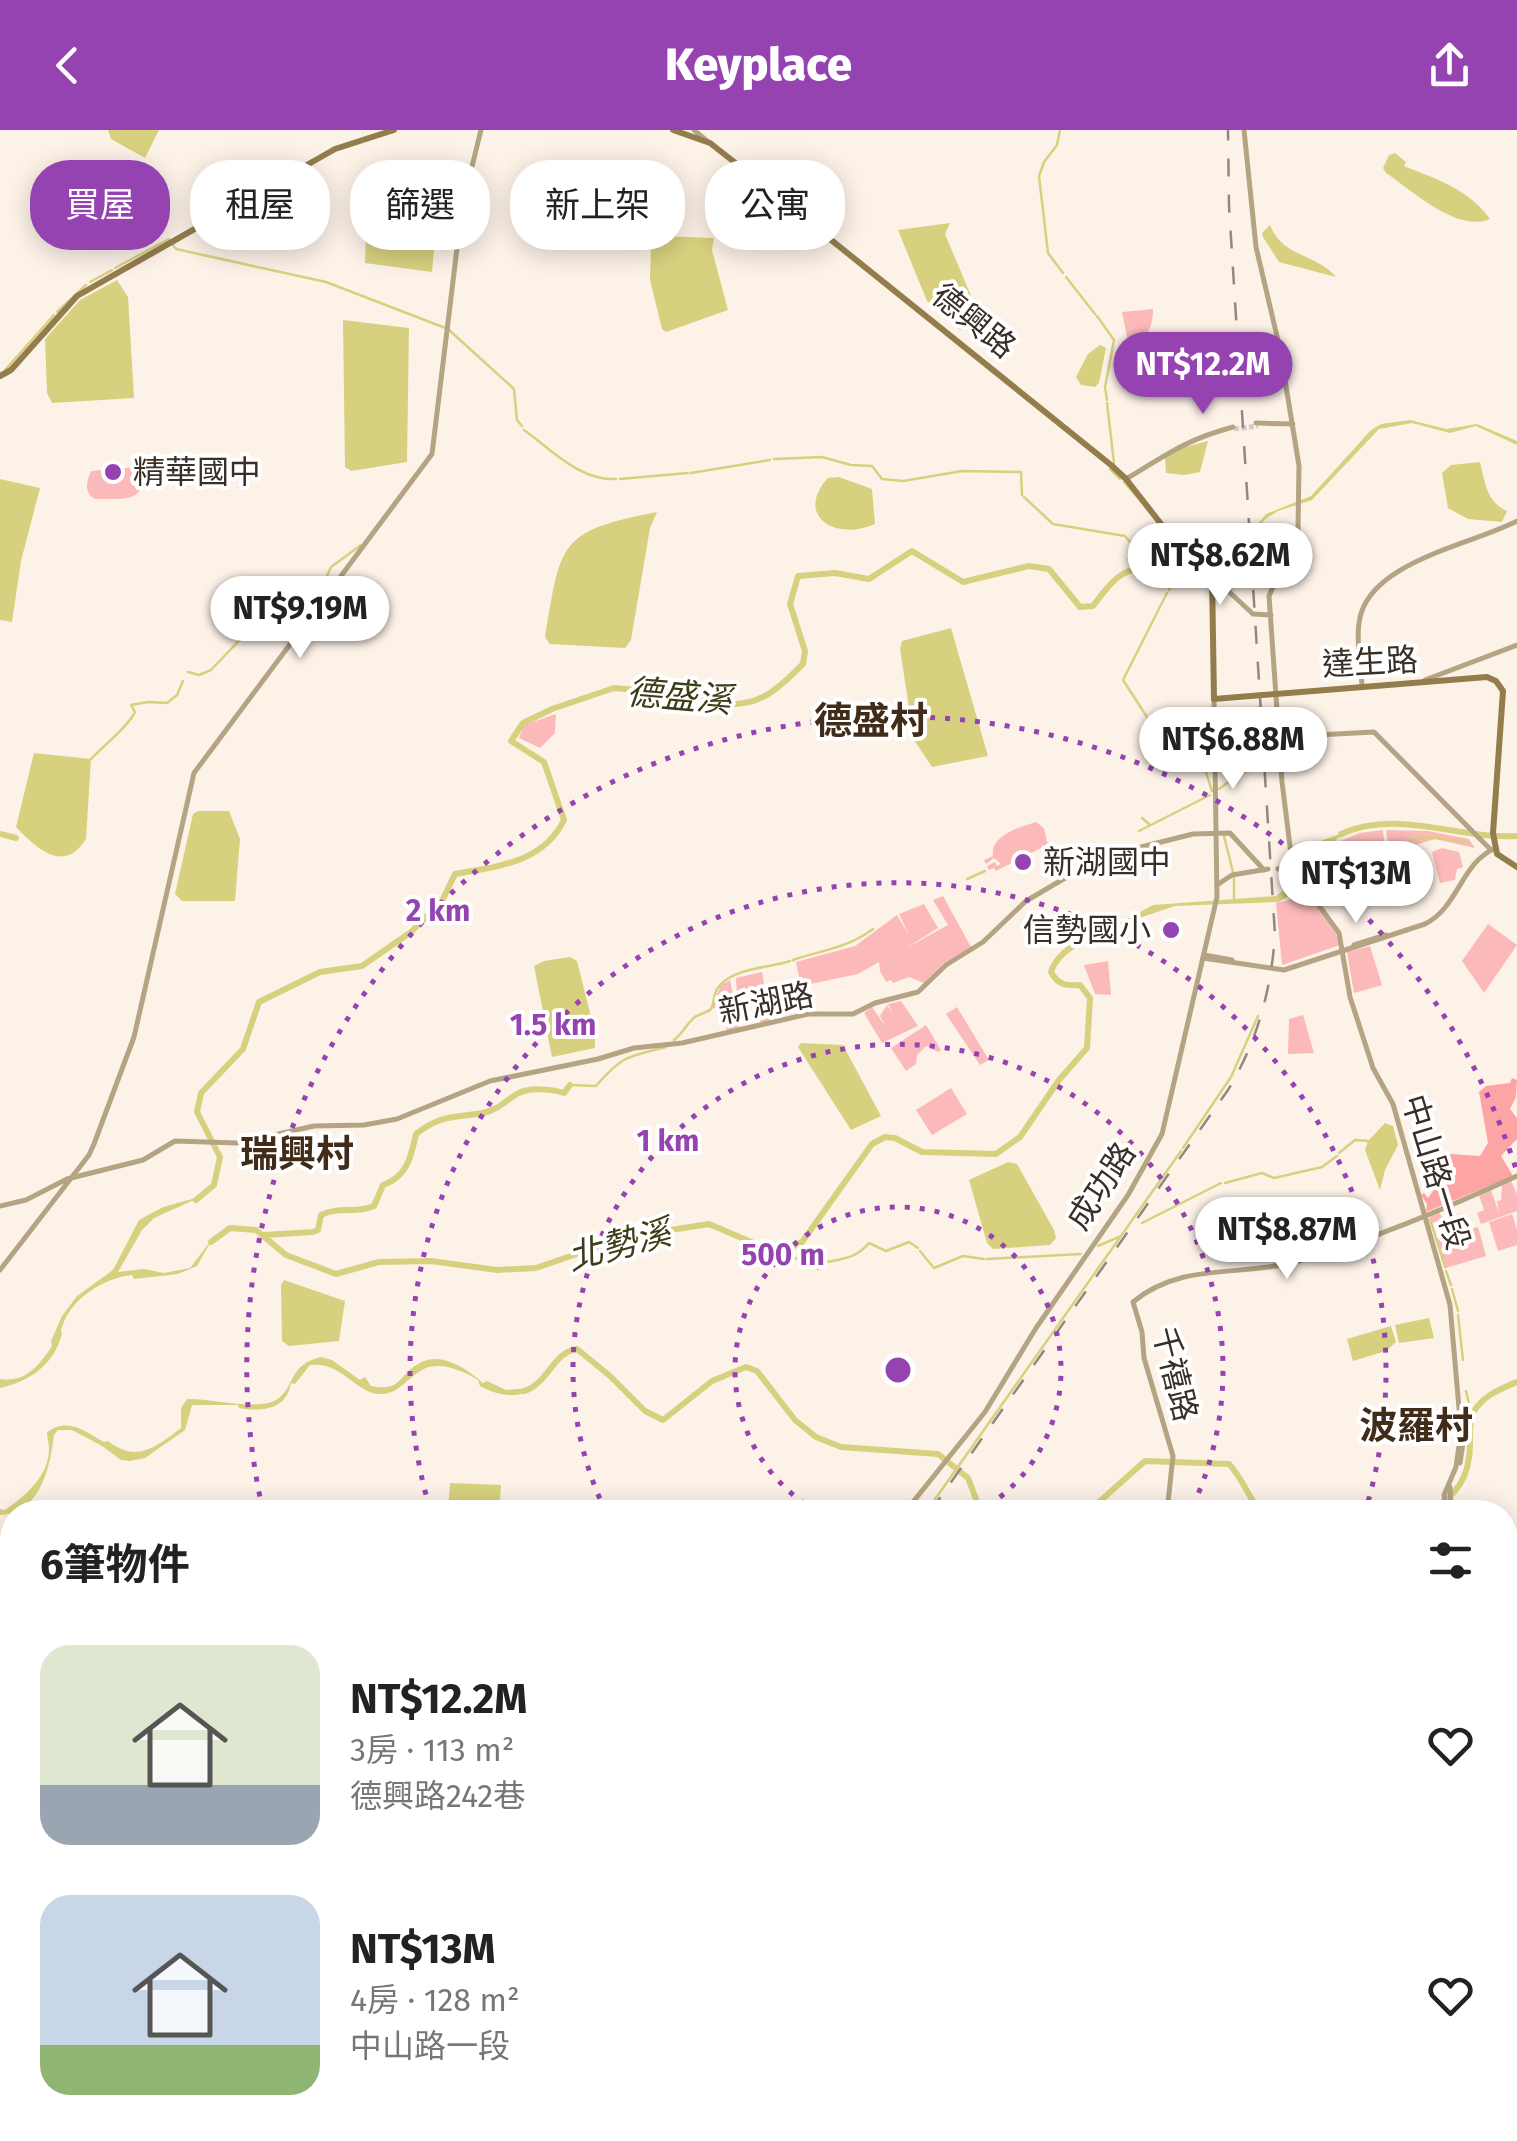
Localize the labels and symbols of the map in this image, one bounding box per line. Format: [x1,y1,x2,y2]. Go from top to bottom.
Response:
street label: 德興路 [925,276,1023,366]
pin: NT$12.2M [1100,332,1306,417]
place label: 精華國中 [133,453,261,491]
marker: 精華國中 [102,461,124,483]
pin: NT$8.62M [1117,523,1323,608]
pin: NT$9.19M [197,576,403,661]
street label: 達生路 [1321,641,1419,683]
water label: 德盛溪 [625,671,738,722]
district label: 德盛村 [814,698,928,744]
pin: NT$6.88M [1130,707,1336,792]
pin: NT$13M [1275,841,1437,926]
place label: 新湖國中 [1043,843,1171,881]
marker: 新湖國中 [1012,851,1034,873]
text: 2 km [406,893,470,929]
place label: 信勢國小 [1023,911,1151,949]
marker: 信勢國小 [1160,919,1182,941]
street label: 新湖路 [715,975,817,1031]
text: 1.5 km [510,1007,596,1043]
street label: 中山路一段 [1394,1090,1478,1254]
text: 1 km [637,1123,699,1159]
district label: 瑞興村 [240,1131,354,1177]
street label: 成功路 [1059,1135,1143,1237]
pin: NT$8.87M [1184,1197,1390,1282]
water label: 北勢溪 [563,1210,680,1279]
text: 500 m [741,1237,825,1273]
street label: 千禧路 [1145,1323,1205,1425]
centre of rings [880,1352,916,1388]
district label: 波羅村 [1359,1403,1473,1449]

